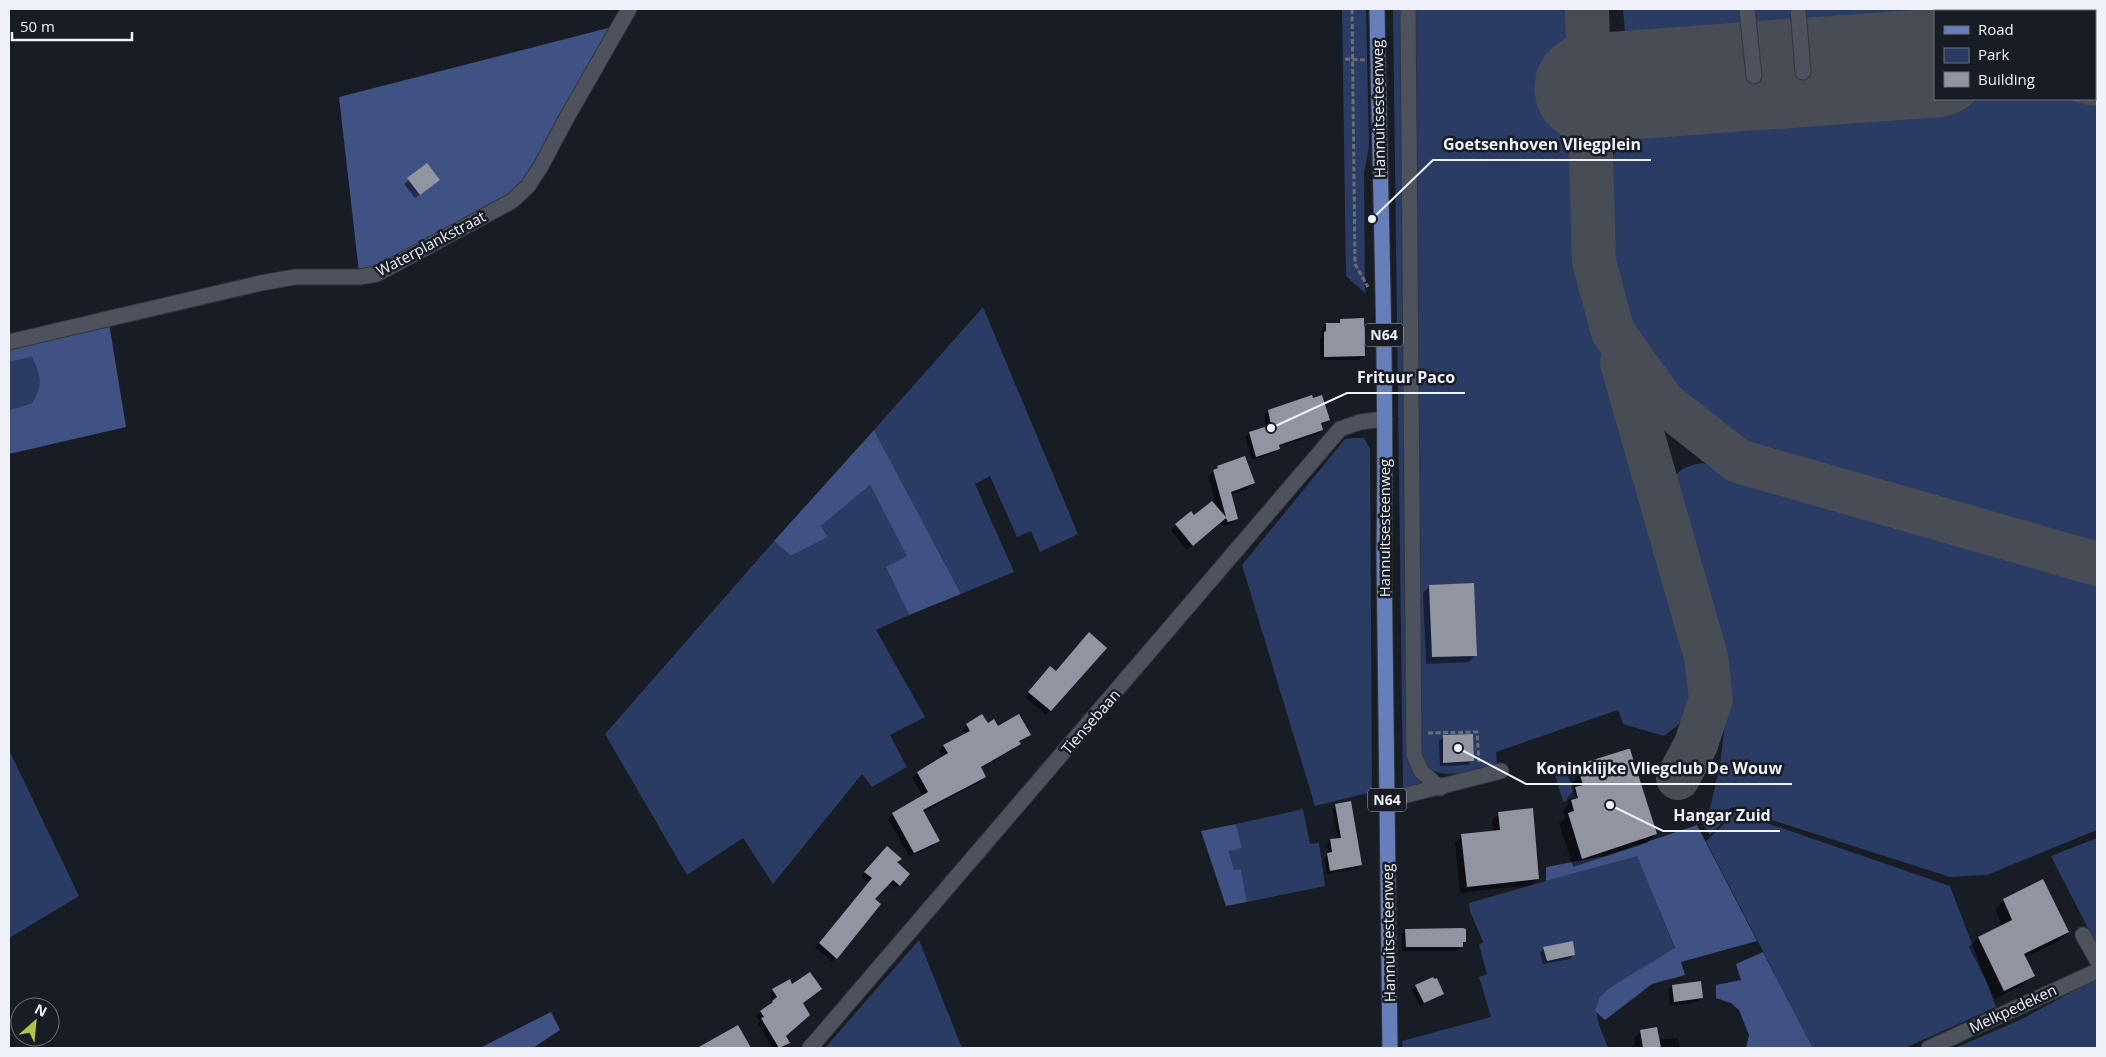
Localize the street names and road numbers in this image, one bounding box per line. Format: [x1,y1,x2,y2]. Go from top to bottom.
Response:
street label: Hannuitsesteenweg [1367,40,1389,178]
street label: Waterplankstraat [372,206,489,280]
road number: N64 [1365,324,1403,346]
street label: Hannuitsesteenweg [1374,459,1394,597]
street label: Tiensebaan [1056,684,1124,758]
road number: N64 [1368,788,1406,812]
street label: Hannuitsesteenweg [1377,864,1399,1002]
street label: Melkpedeken [1966,979,2060,1037]

